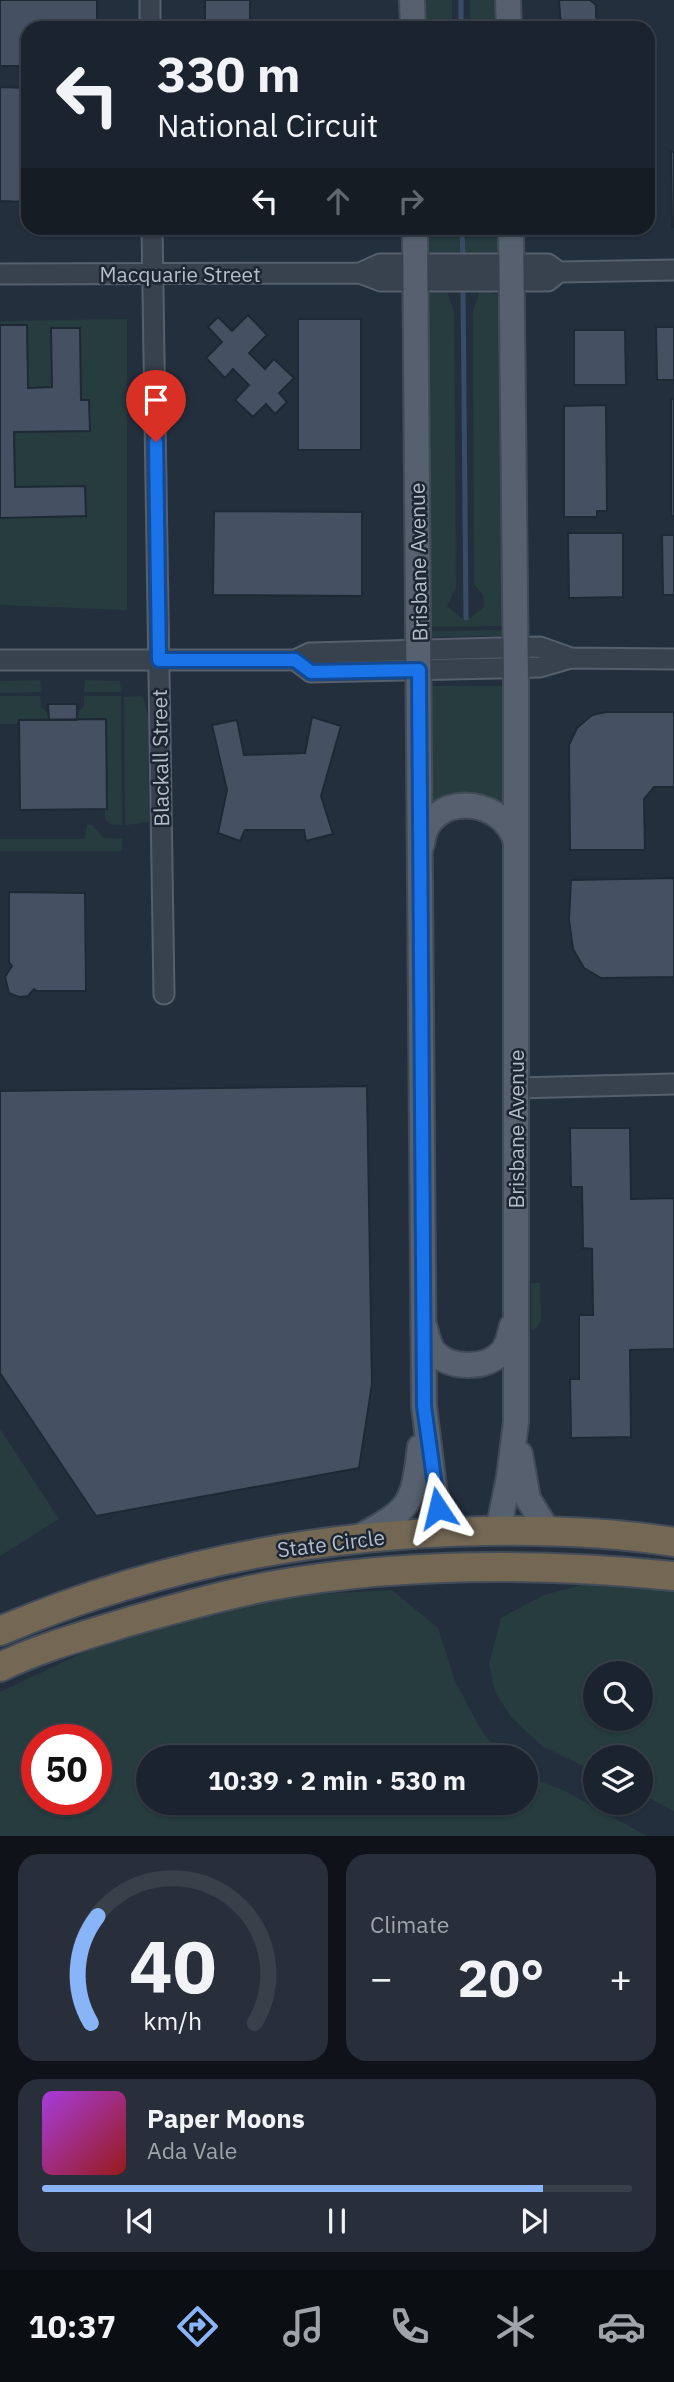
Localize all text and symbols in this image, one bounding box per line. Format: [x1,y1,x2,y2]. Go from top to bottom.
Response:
text: 330 m [157,42,301,105]
icon: left [42,49,133,140]
text: National Circuit [157,104,378,146]
icon: left [246,182,284,220]
icon: ahead [319,182,357,220]
icon: right [392,182,430,220]
street label: Macquarie Street [99,260,261,288]
pin [126,370,186,442]
icon: arrive [137,381,175,419]
street label: Brisbane Avenue [403,482,433,642]
street label: Blackall Street [145,689,175,827]
street label: Brisbane Avenue [502,1050,530,1208]
position arrow [401,1471,475,1545]
street label: State Circle [276,1523,386,1563]
map controls [583,1661,653,1815]
button: search [583,1661,653,1731]
speed limit sign: 50 [21,1724,112,1815]
button: layers [583,1745,653,1815]
text: 10:39 · 2 min · 530 m [208,1763,466,1797]
text: Climate [370,1909,449,1939]
text: 40 [129,1919,217,2014]
text: 20° [458,1944,544,2011]
text: − [370,1953,393,2002]
text: + [609,1953,632,2002]
text: km/h [144,2004,202,2037]
text: Paper Moons [147,2101,305,2135]
text: Ada Vale [147,2135,237,2165]
icon: previous [121,2202,159,2240]
icon: pause [318,2202,356,2240]
icon: next [515,2202,553,2240]
icon: directions [173,2302,222,2351]
icon: music [279,2302,328,2351]
icon: phone [385,2302,434,2351]
icon: climate [491,2302,540,2351]
icon: car [597,2302,646,2351]
text: 10:37 [28,2305,116,2347]

